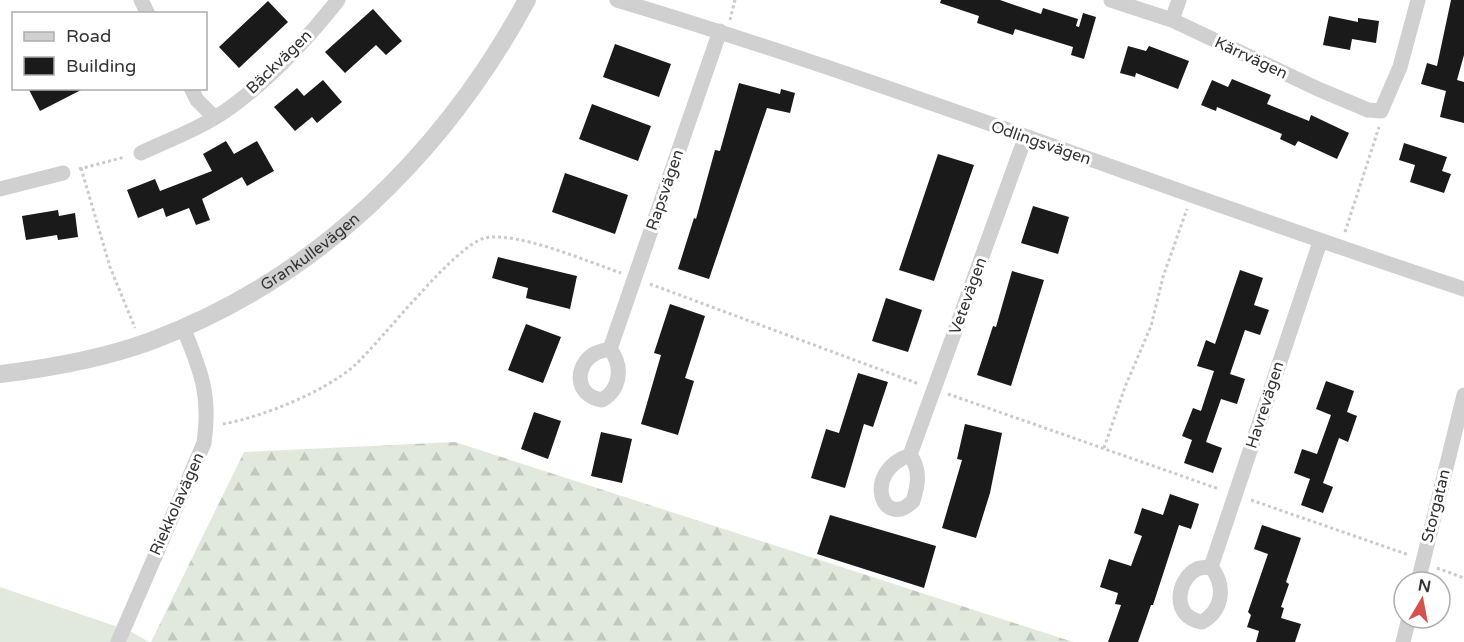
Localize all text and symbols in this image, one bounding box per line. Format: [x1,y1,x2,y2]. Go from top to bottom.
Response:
legend [12,12,207,90]
text: Road [66,25,111,47]
street label: Bäckvägen [242,26,316,98]
street label: Kärrvägen [1211,32,1291,84]
text: Building [66,55,136,77]
street label: Odlingsvägen [988,117,1094,169]
street label: Rapsvägen [642,147,688,233]
street label: Grankullevägen [257,209,364,295]
street label: Vetevägen [945,255,991,337]
street label: Havrevägen [1241,359,1289,451]
street label: Riekkolavägen [145,449,209,559]
street label: Storgatan [1417,467,1455,545]
north arrow [1392,570,1452,630]
text: N [1416,575,1432,597]

